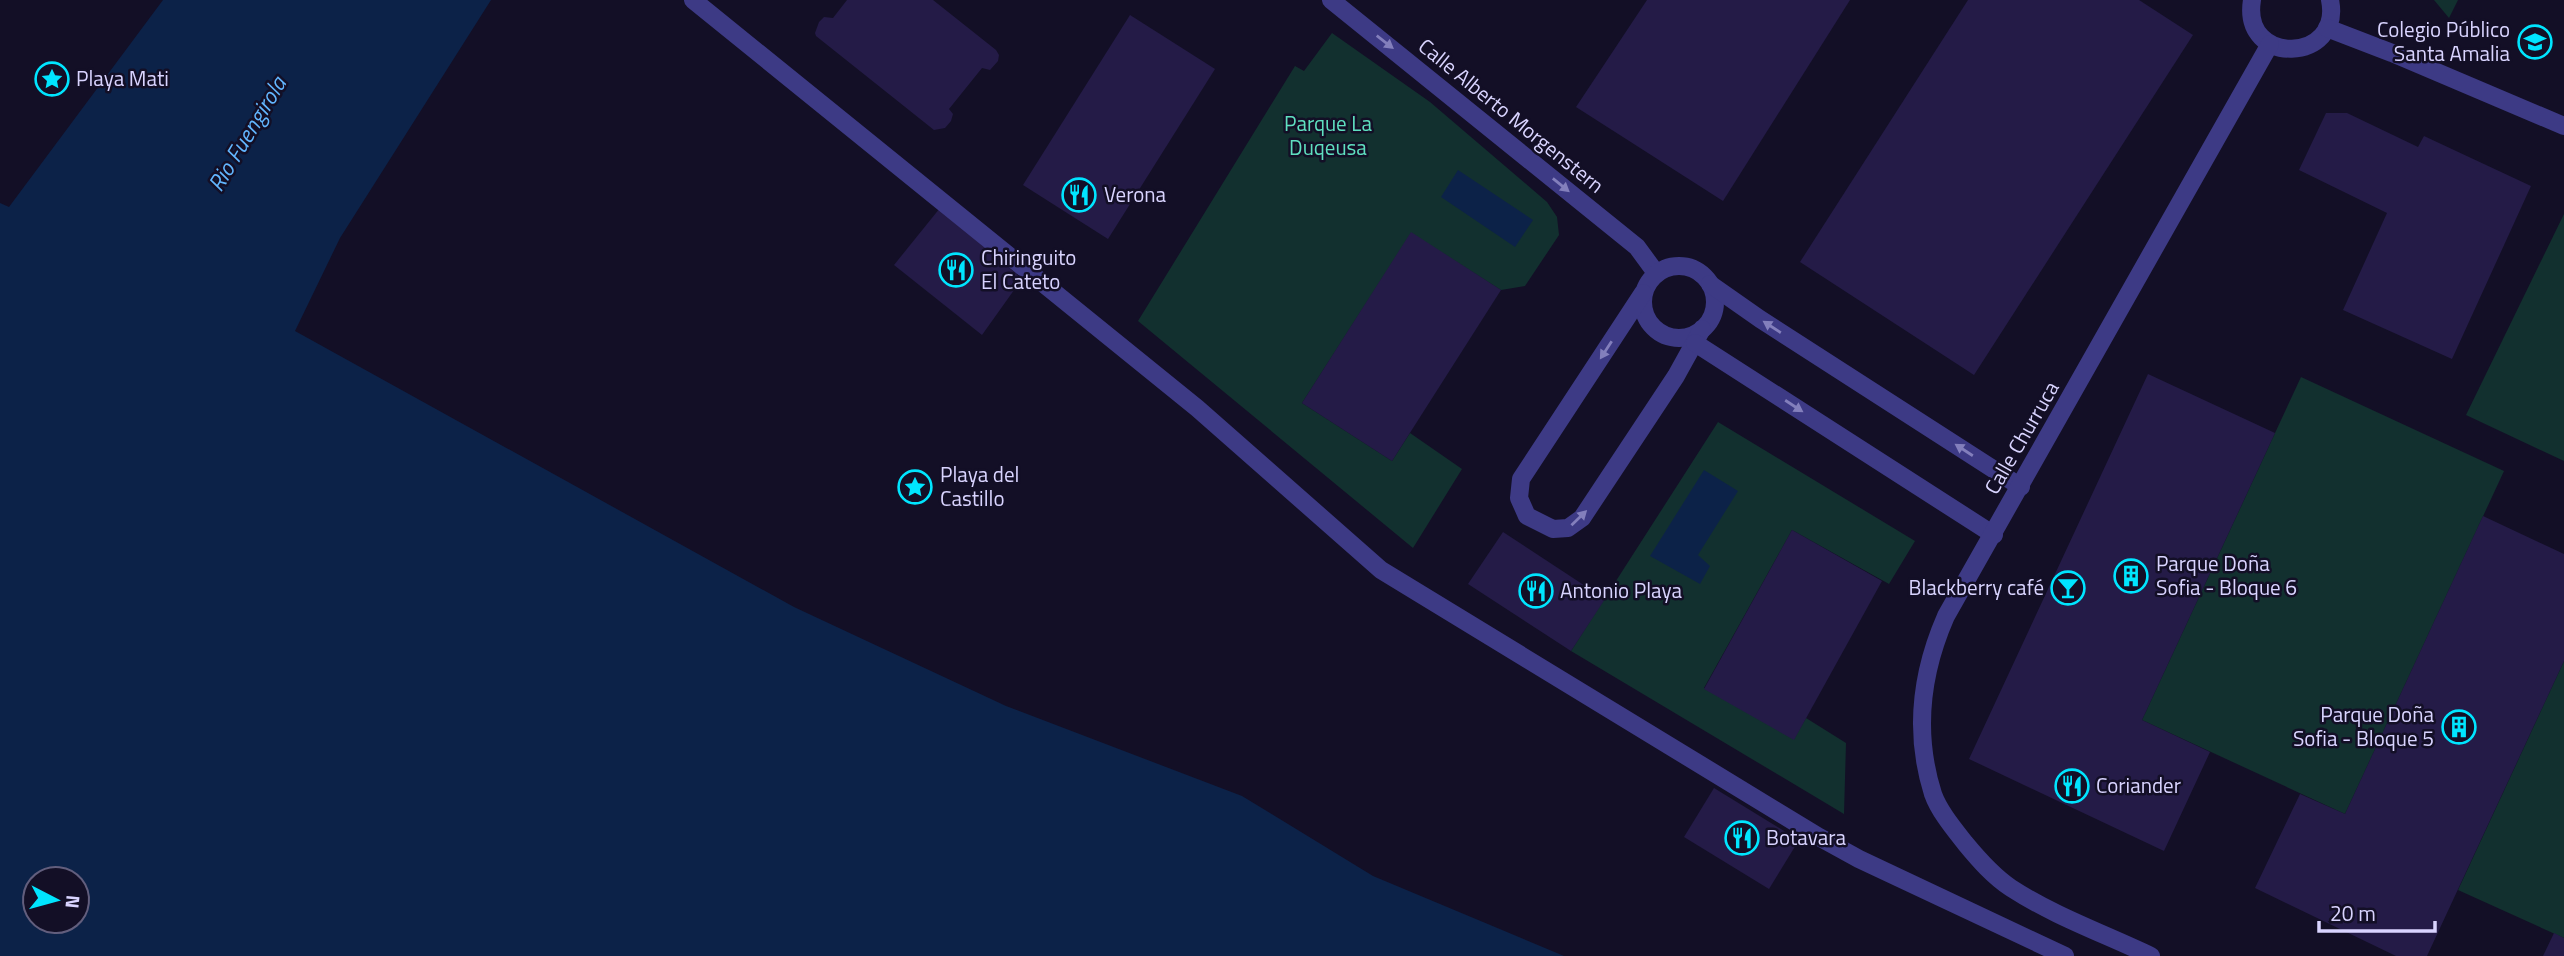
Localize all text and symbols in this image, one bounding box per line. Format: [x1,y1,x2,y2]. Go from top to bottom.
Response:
place label: Colegio Público Santa Amalia [2377,13,2510,69]
school or university icon: Colegio Público Santa Amalia [2516,23,2554,61]
street label: Calle Alberto Morgenstern [1412,30,1611,200]
one-way arrow [1375,35,1393,50]
place icon: Playa Mati [33,60,71,98]
place label: Playa Mati [76,62,169,94]
water label: Rio Fuengirola [198,68,296,198]
park label: Parque La Duqeusa [1284,107,1372,163]
restaurant icon: Verona [1060,176,1098,214]
place label: Verona [1104,178,1167,210]
one-way arrow [1552,178,1570,193]
place label: Chiringuito El Cateto [981,241,1076,297]
restaurant icon: Chiringuito El Cateto [937,251,975,289]
one-way arrow [1763,320,1782,333]
one-way arrow [1599,340,1612,360]
street label: Calle Churruca [1976,374,2067,500]
one-way arrow [1784,400,1803,413]
one-way arrow [1954,443,1973,456]
place label: Playa del Castillo [940,458,1019,514]
place icon: Playa del Castillo [896,468,934,506]
one-way arrow [1570,510,1588,526]
place label: Parque Doña Sofia - Bloque 6 [2156,547,2297,603]
building icon: Parque Doña Sofia - Bloque 6 [2112,557,2150,595]
bar icon: Blackberry café [2049,569,2087,607]
place label: Blackberry café [1908,571,2044,603]
restaurant icon: Antonio Playa [1517,572,1555,610]
place label: Antonio Playa [1560,574,1682,606]
place label: Parque Doña Sofia - Bloque 5 [2293,698,2434,754]
building icon: Parque Doña Sofia - Bloque 5 [2440,708,2478,746]
restaurant icon: Coriander [2053,767,2091,805]
place label: Coriander [2096,769,2181,801]
restaurant icon: Botavara [1723,819,1761,857]
place label: Botavara [1766,821,1846,853]
north arrow [21,865,91,935]
scale bar [2319,890,2434,934]
text: N [58,894,89,910]
text: 20 m [2330,897,2376,929]

